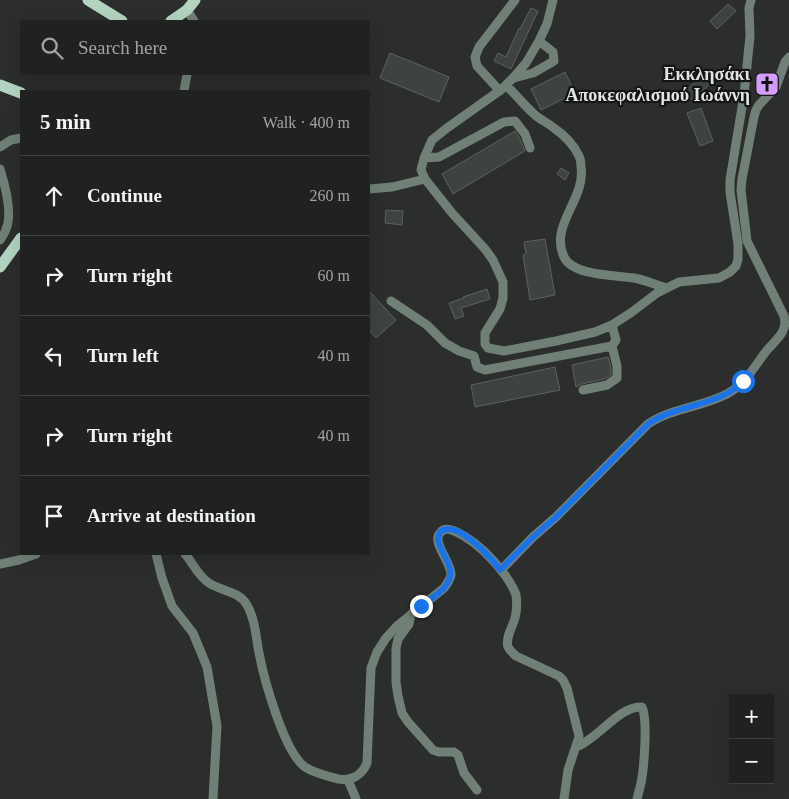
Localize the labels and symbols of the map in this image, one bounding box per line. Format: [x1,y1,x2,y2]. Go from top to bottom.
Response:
place label: Εκκλησάκι Αποκεφαλισμού Ιωάννη [565,64,750,105]
church icon: Εκκλησάκι Αποκεφαλισμού Ιωάννη [754,71,780,97]
route start [732,370,755,393]
route end [410,595,433,618]

